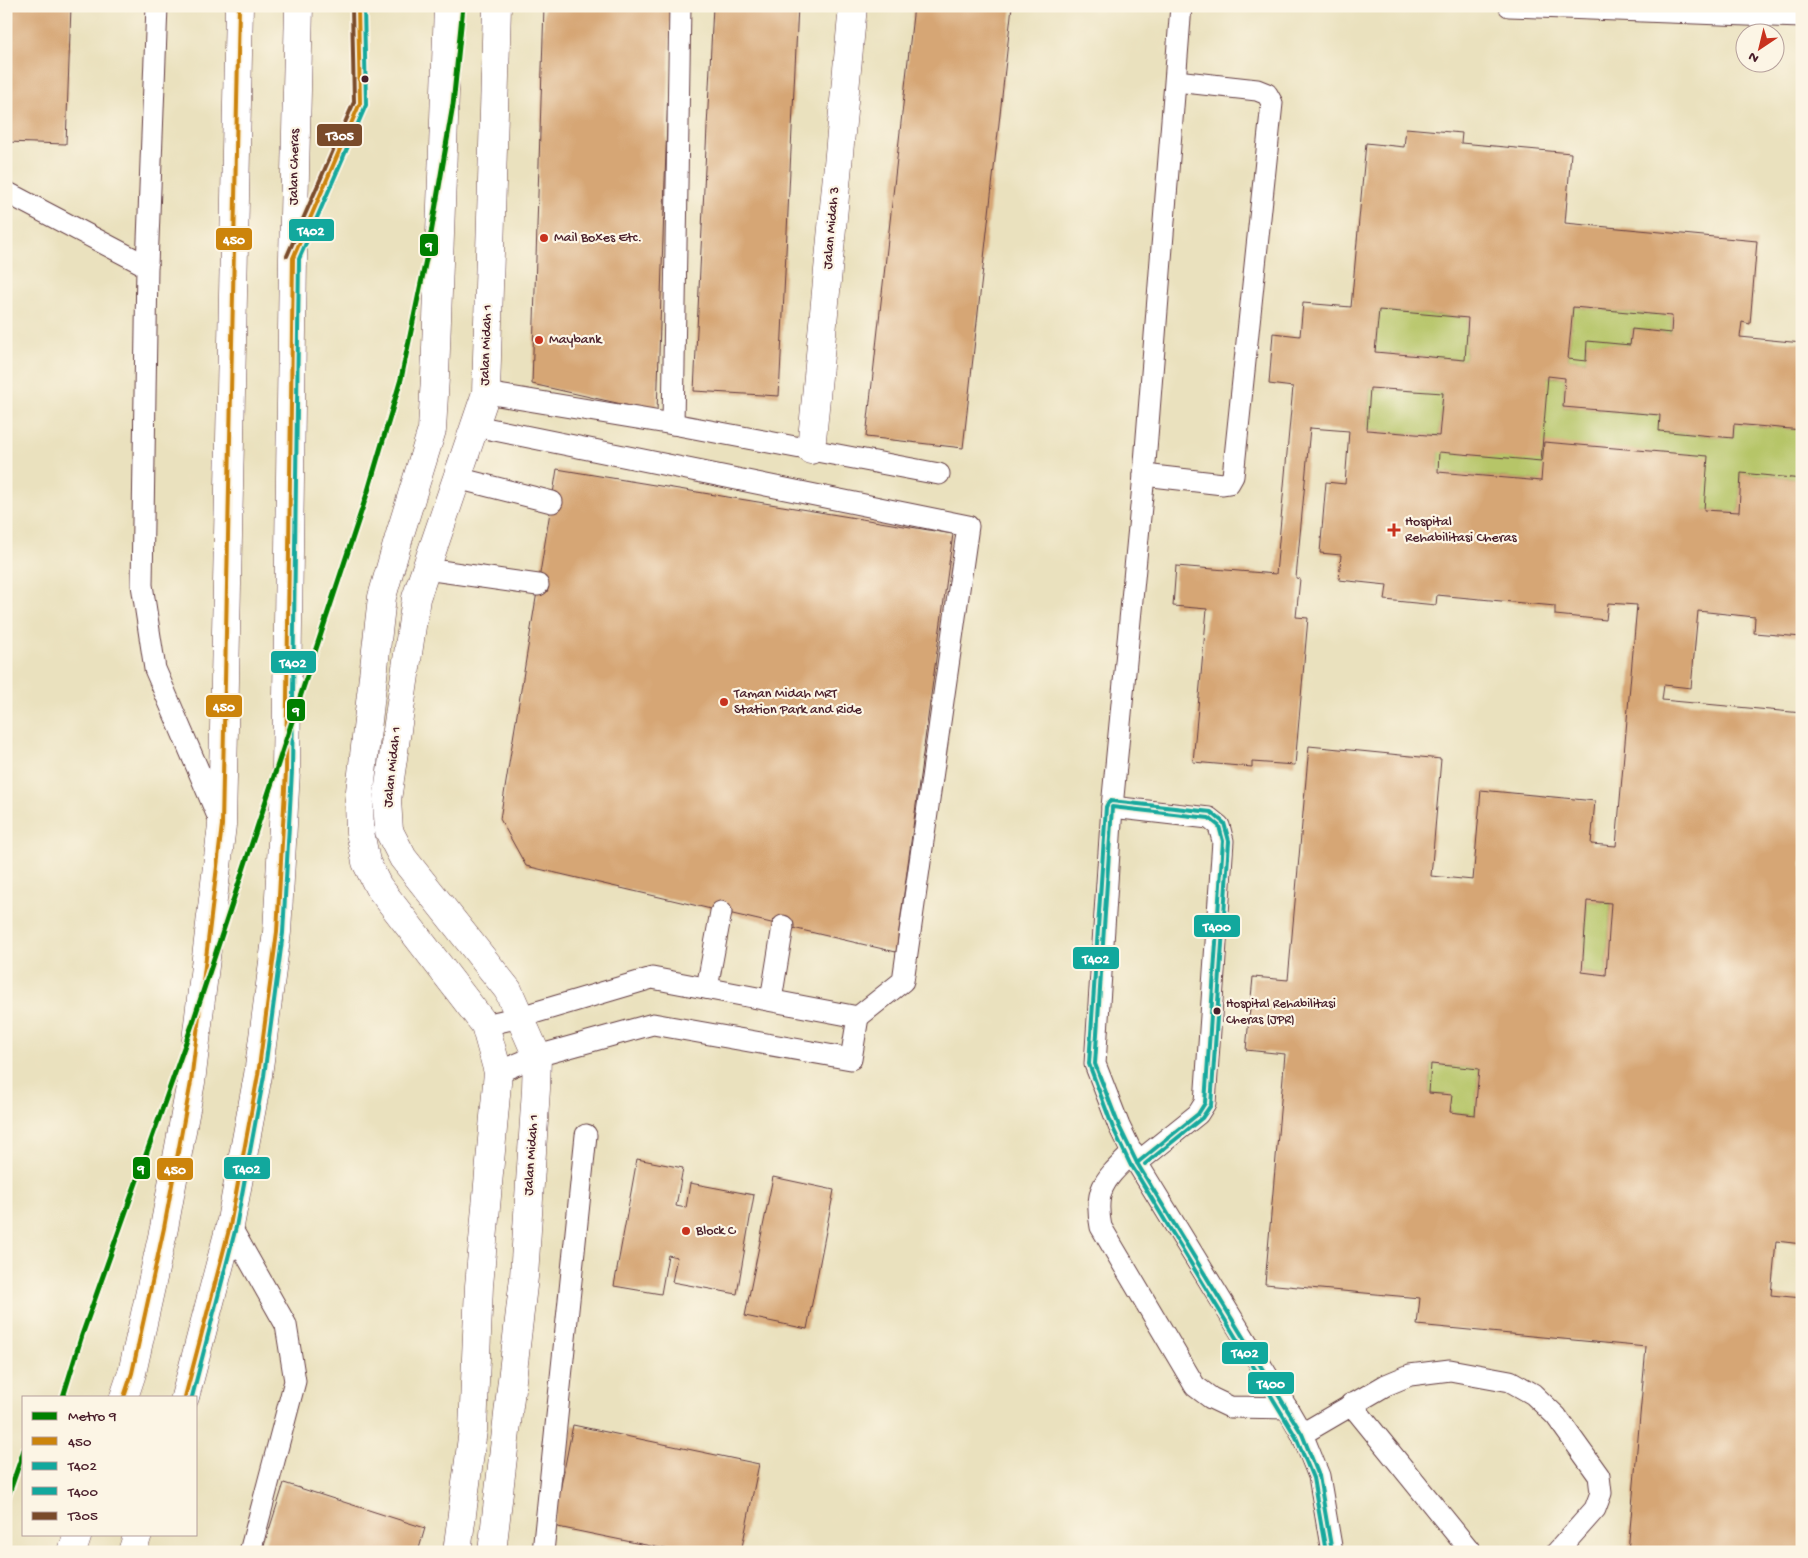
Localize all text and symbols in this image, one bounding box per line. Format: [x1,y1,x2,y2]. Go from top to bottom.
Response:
north arrow [1736,22,1786,72]
text: N [1745,47,1763,66]
unlabelled marker [360,74,370,84]
line badge: T305 [316,123,363,147]
street label: Jalan Cheras [286,128,304,205]
text: T305 [325,129,355,146]
street label: Jalan Midah 3 [820,186,844,270]
line badge: T402 [288,218,335,242]
text: T402 [297,224,325,241]
line badge: 450 [215,227,253,251]
place label: Mail Boxes Etc. [554,230,642,247]
marker: Mail Boxes Etc. [538,232,550,244]
text: 450 [222,233,245,250]
line badge: 9 [419,233,439,257]
text: 9 [424,239,433,256]
street label: Jalan Midah 1 [477,304,497,386]
place label: Maybank [549,332,603,349]
marker: Maybank [533,334,545,346]
place label: Hospital Rehabilitasi Cheras [1405,514,1517,547]
marker: Hospital Rehabilitasi Cheras [1387,523,1401,537]
line badge: T402 [270,650,317,674]
text: T402 [279,656,307,673]
place label: Taman Midah MRT Station Park and Ride [733,686,862,719]
line badge: 450 [205,694,243,718]
marker: Taman Midah MRT Station Park and Ride [718,696,730,708]
line badge: 9 [286,698,306,722]
text: 450 [212,700,235,717]
text: 9 [291,704,300,721]
street label: Jalan Midah 1 [380,726,406,808]
line badge: T400 [1193,914,1241,938]
text: T400 [1202,920,1231,937]
line badge: T402 [1072,946,1120,970]
text: T402 [1082,952,1110,969]
place label: Hospital Rehabilitasi Cheras (JPR) [1226,997,1336,1028]
marker: Hospital Rehabilitasi Cheras (JPR) [1212,1006,1222,1016]
street label: Jalan Midah 1 [521,1114,543,1196]
line badge: 9 [132,1156,151,1180]
line badge: T402 [223,1156,271,1180]
line badge: 450 [156,1157,194,1181]
text: 9 [136,1162,145,1179]
text: T402 [233,1162,261,1179]
text: 450 [163,1163,186,1180]
place label: Block C [695,1223,737,1240]
marker: Block C [680,1225,692,1237]
line badge: T402 [1221,1341,1269,1365]
text: T402 [1231,1346,1259,1363]
line badge: T400 [1247,1371,1295,1395]
text: T400 [1256,1377,1285,1394]
legend [22,1396,198,1536]
text: Metro 9 [68,1408,117,1426]
text: 450 [68,1434,92,1452]
text: T402 [67,1458,97,1476]
text: T400 [67,1484,98,1502]
text: T305 [67,1508,98,1526]

